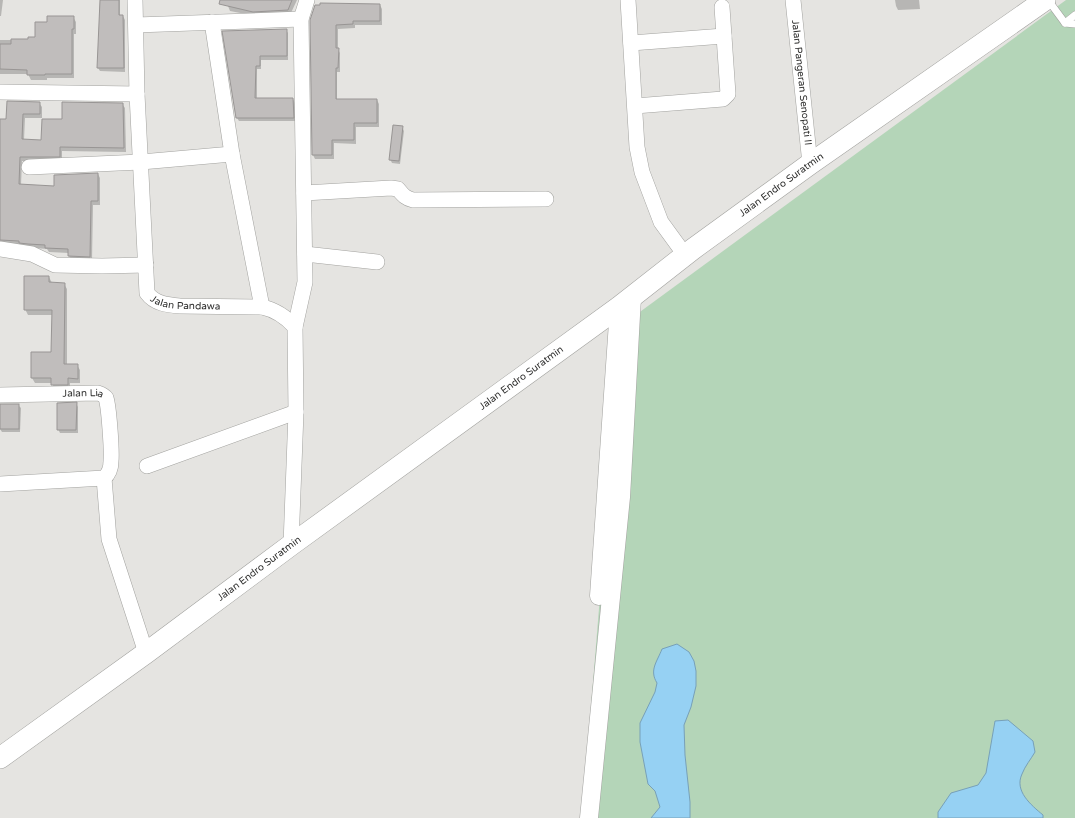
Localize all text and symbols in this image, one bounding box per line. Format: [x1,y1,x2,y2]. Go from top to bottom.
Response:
street label: Jalan Pangeran Senopati II [789,19,814,146]
street label: Jalan Endro Suratmin [737,150,826,220]
street label: Jalan Pandawa [148,293,220,312]
street label: Jalan Endro Suratmin [477,343,566,413]
street label: Jalan Lia [62,387,105,401]
street label: Jalan Endro Suratmin [215,534,303,604]

